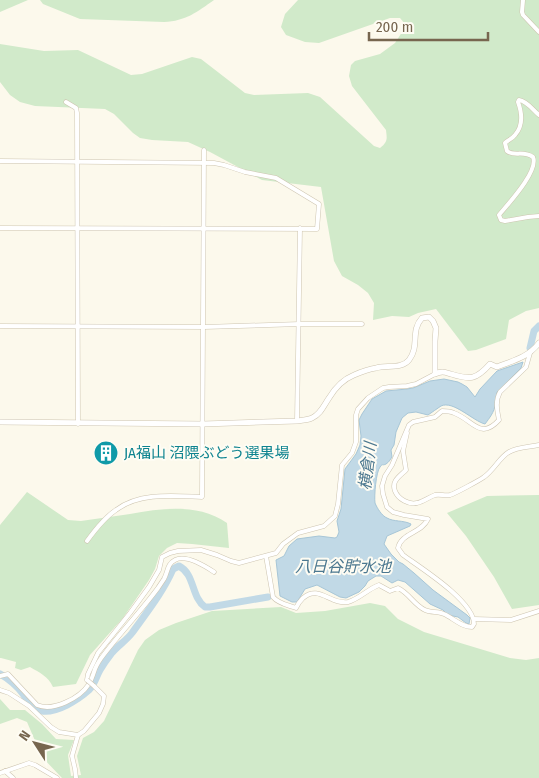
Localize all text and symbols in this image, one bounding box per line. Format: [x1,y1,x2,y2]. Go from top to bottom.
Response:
scale bar [369,10,488,42]
text: 200 m [376,18,413,36]
water label: 横倉川 [355,439,380,491]
building icon: JA福山 沼隈ぶどう選果場 [93,440,119,466]
place label: JA福山 沼隈ぶどう選果場 [124,444,290,462]
water label: 八日谷貯水池 [295,557,393,576]
north arrow [10,718,60,768]
text: N [16,727,34,744]

